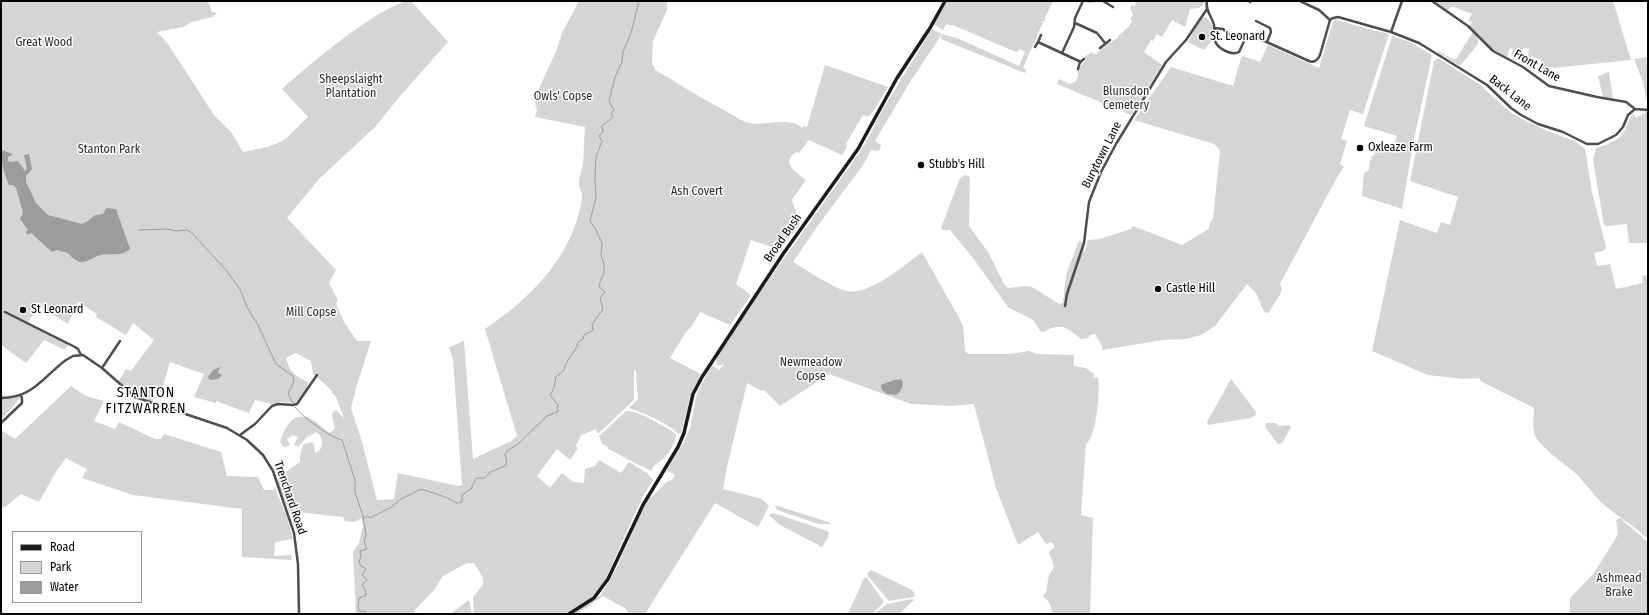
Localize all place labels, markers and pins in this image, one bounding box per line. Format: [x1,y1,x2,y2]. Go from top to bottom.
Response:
place label: St. Leonard [1210,30,1265,44]
marker: St. Leonard [1197,32,1207,42]
place label: Oxleaze Farm [1368,141,1433,155]
marker: Oxleaze Farm [1355,143,1365,153]
place label: Stubb's Hill [929,158,985,172]
marker: Stubb's Hill [916,160,926,170]
place label: Castle Hill [1166,282,1215,296]
marker: Castle Hill [1153,284,1163,294]
place label: St Leonard [31,303,83,317]
marker: St Leonard [18,305,28,315]

